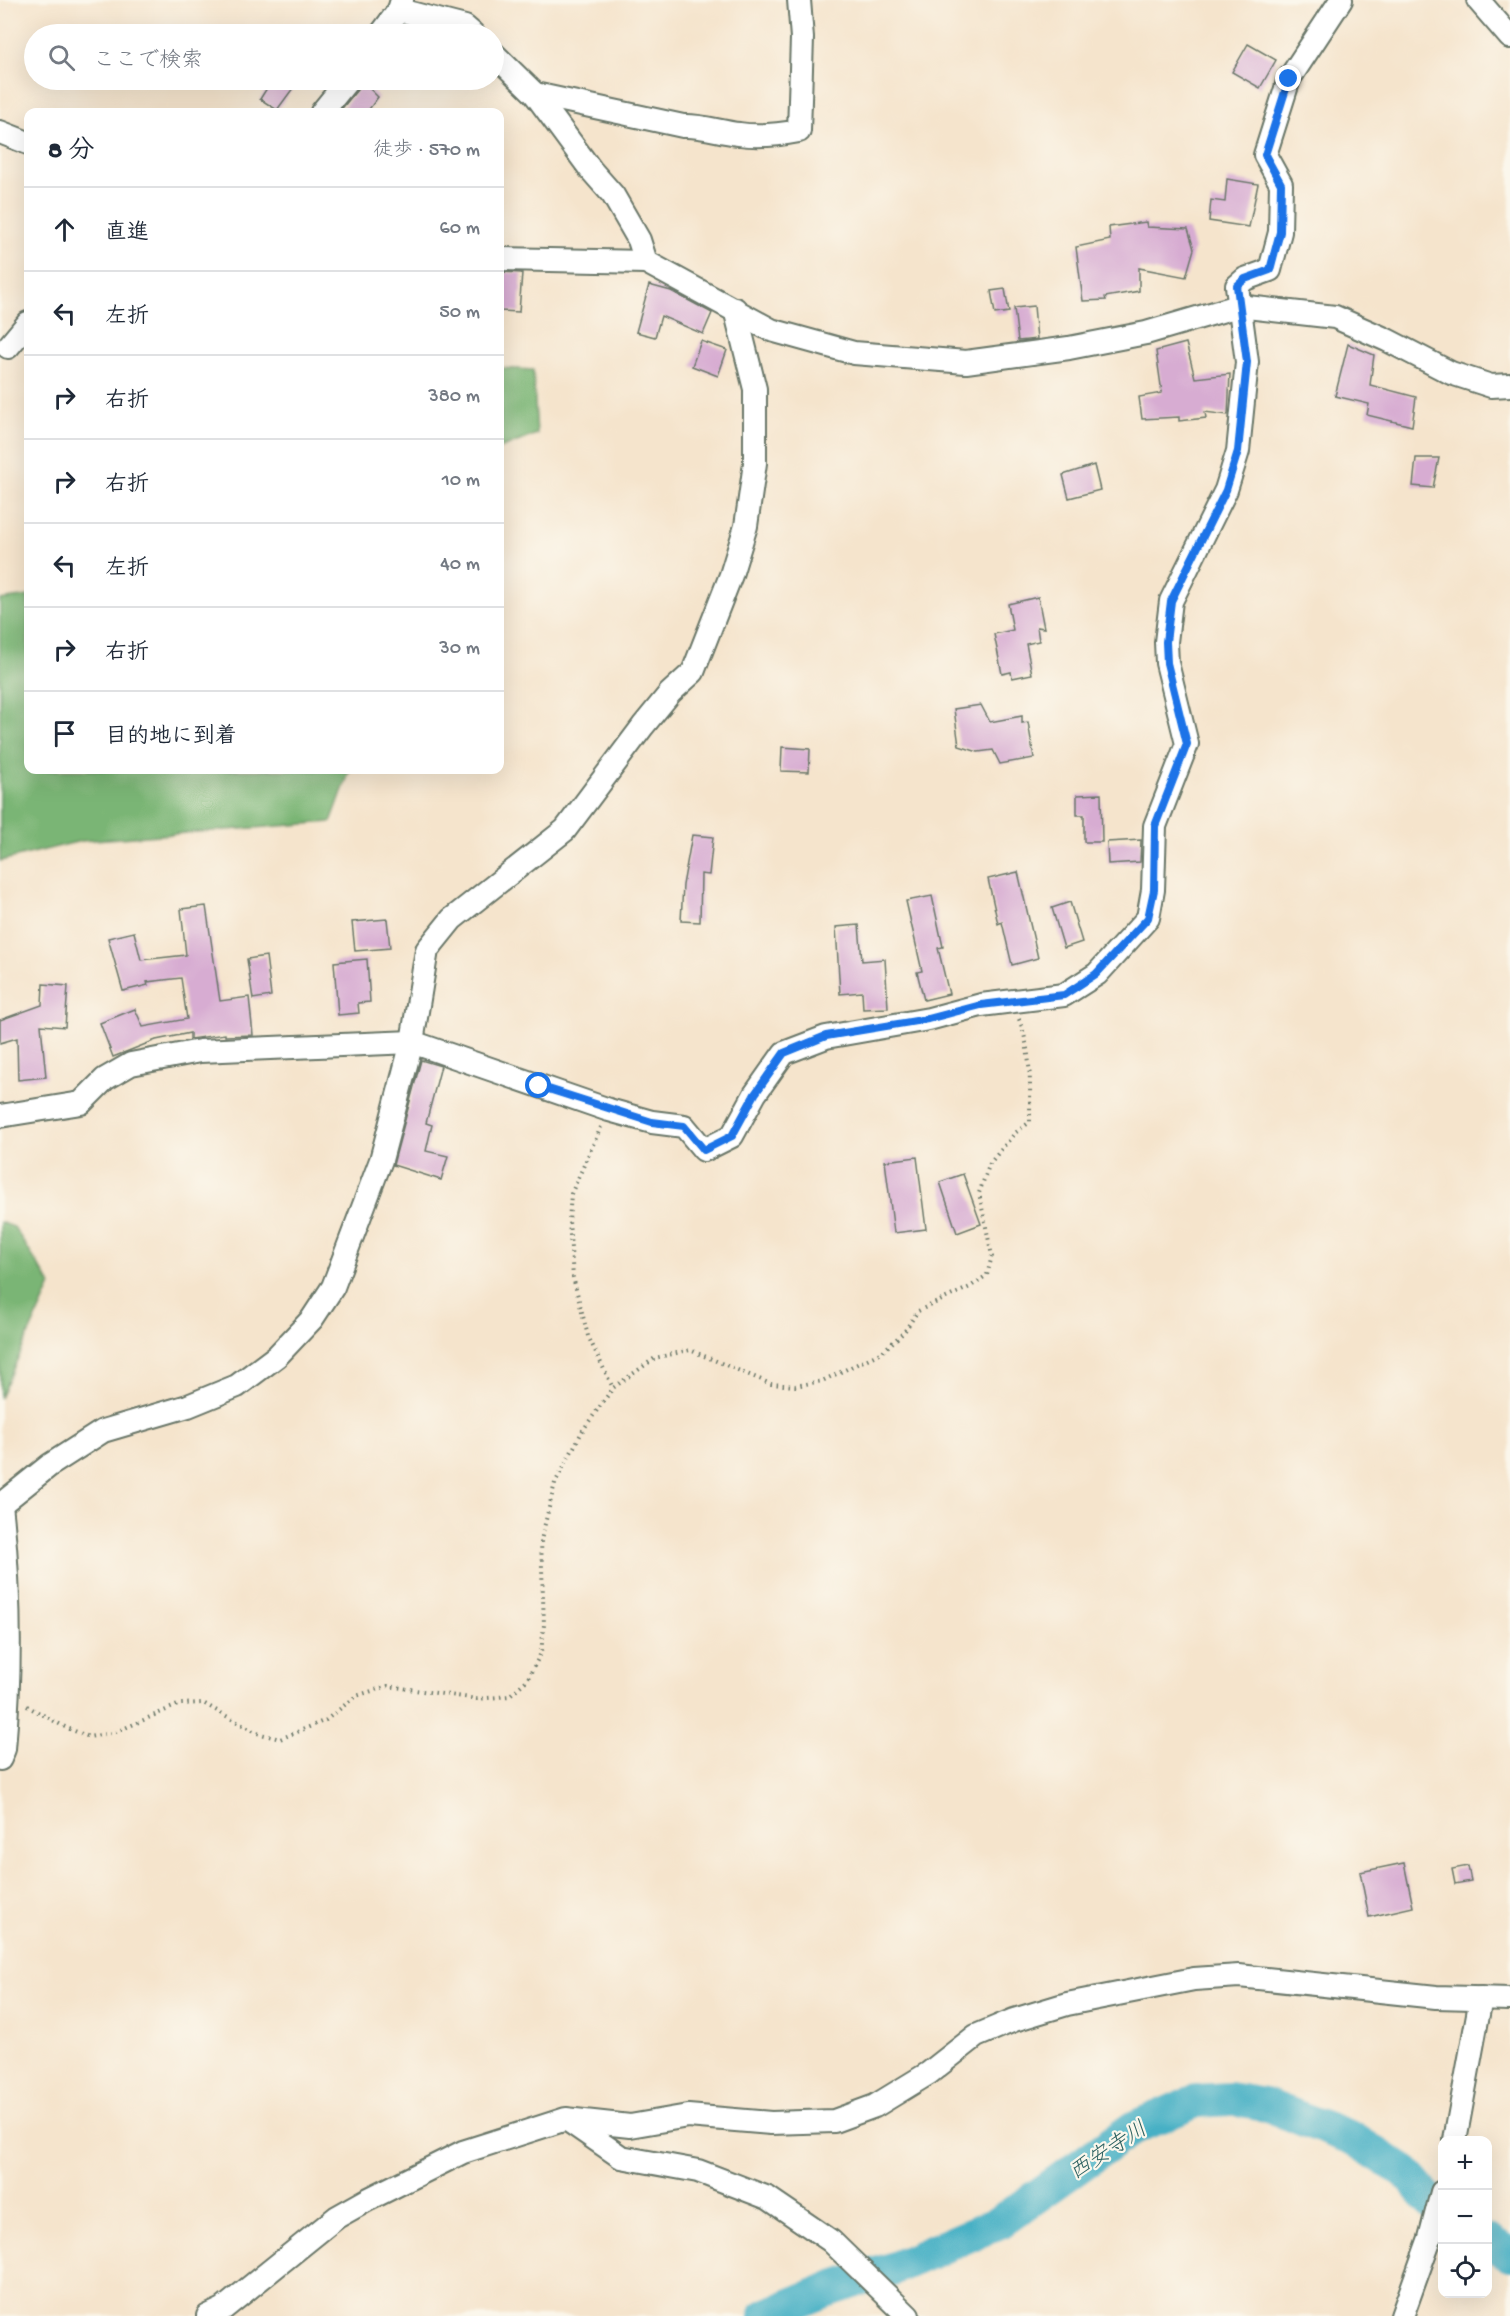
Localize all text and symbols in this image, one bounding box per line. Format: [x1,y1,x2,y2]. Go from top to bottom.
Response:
search box [24,24,504,90]
icon: search [45,41,78,74]
text: ここで検索 [93,49,203,75]
route end [1275,65,1301,91]
text: 8 分 [48,137,94,168]
text: 徒歩 · 570 m [373,140,480,163]
icon: ahead [48,213,81,246]
text: 60 m [440,218,480,241]
text: 直進 [105,221,149,247]
icon: left [48,297,81,330]
text: 50 m [439,302,480,325]
text: 左折 [105,305,149,331]
icon: right [48,381,81,414]
text: 380 m [428,386,480,409]
text: 右折 [105,389,149,415]
icon: right [48,465,81,498]
text: 10 m [442,470,480,493]
text: 右折 [105,473,149,499]
icon: left [48,549,81,582]
text: 40 m [440,554,480,577]
text: 左折 [105,557,149,583]
icon: right [48,633,81,666]
text: 30 m [439,638,480,661]
text: 右折 [105,641,149,667]
icon: arrive [48,717,81,750]
text: 目的地に到着 [105,725,237,751]
route start [525,1072,551,1098]
water label: 西安寺川 [1065,2117,1153,2187]
map controls [1438,2136,1492,2298]
button: + [1438,2136,1492,2190]
button: − [1438,2190,1492,2244]
button: locate [1438,2244,1492,2298]

